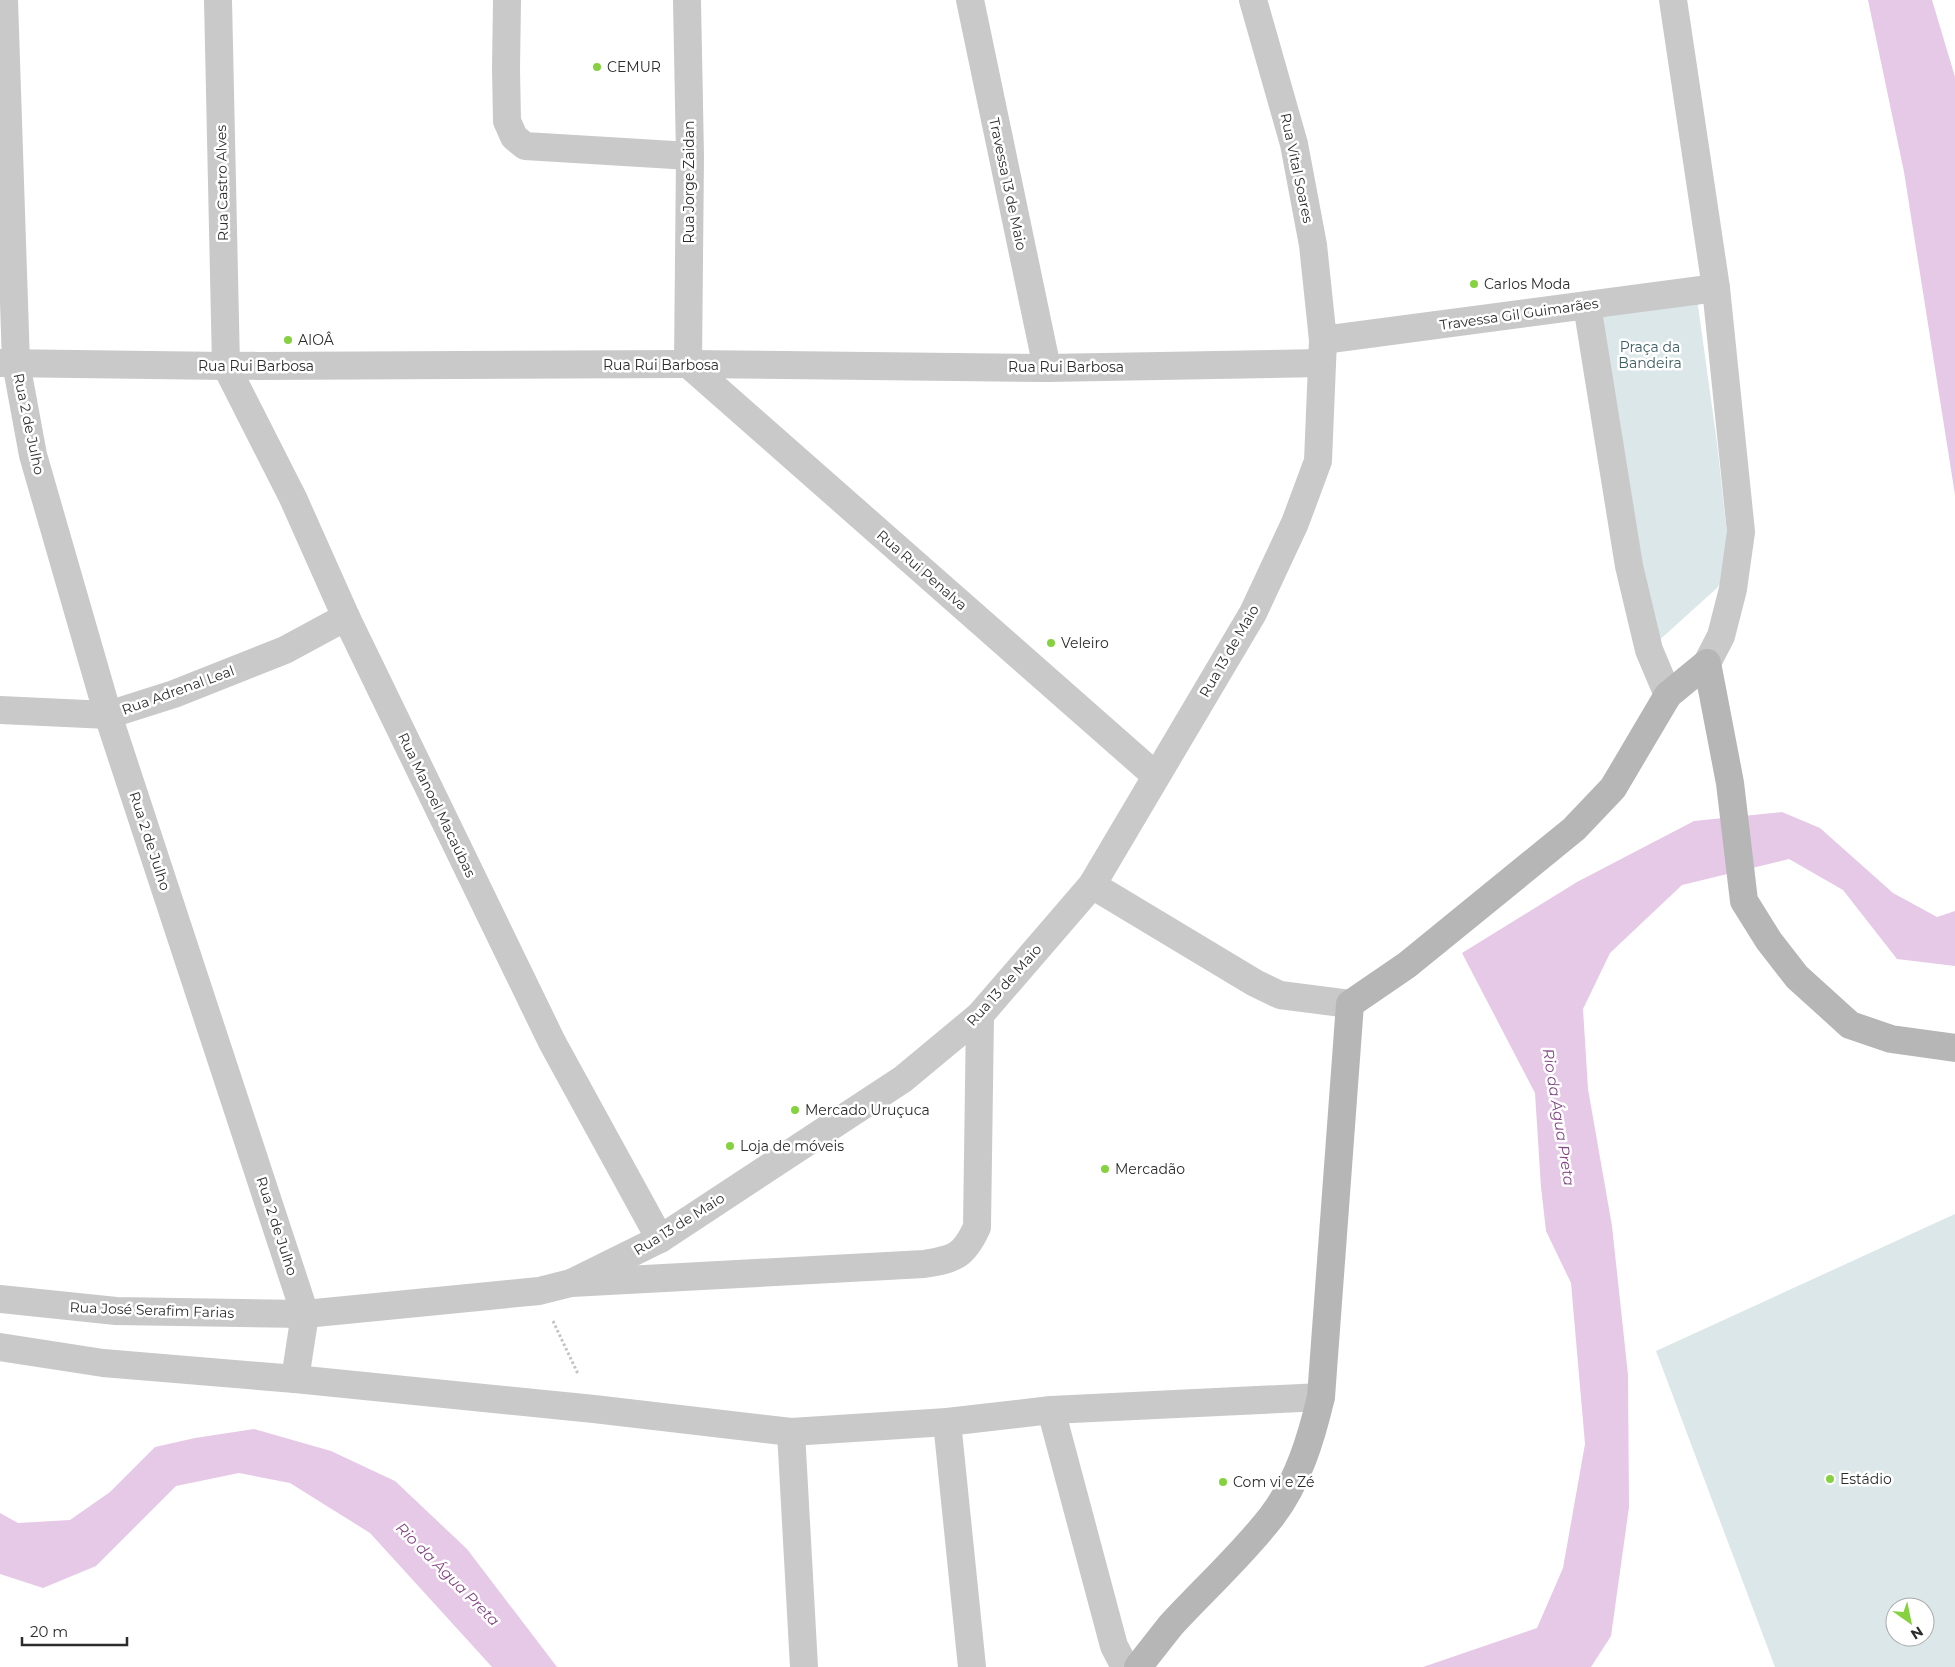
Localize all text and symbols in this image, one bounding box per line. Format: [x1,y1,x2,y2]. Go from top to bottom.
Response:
place label: CEMUR [607,58,661,76]
marker: CEMUR [591,61,603,73]
street label: Rua Vital Soares [1277,111,1317,225]
street label: Travessa 13 de Maio [985,116,1031,252]
street label: Rua Jorge Zaidan [680,121,698,243]
street label: Rua Castro Alves [212,124,232,241]
place label: Carlos Moda [1484,275,1571,293]
marker: Carlos Moda [1468,278,1480,290]
street label: Travessa Gil Guimarães [1438,294,1600,334]
place label: AIOÂ [298,331,335,349]
marker: AIOÂ [282,334,294,346]
park label: Praça da Bandeira [1618,338,1682,372]
street label: Rua Rui Barbosa [603,356,719,374]
street label: Rua Rui Barbosa [198,357,314,375]
street label: Rua Rui Barbosa [1008,358,1124,376]
street label: Rua 2 de Julho [9,372,49,477]
street label: Rua Rui Penalva [873,526,971,614]
street label: Rua 13 de Maio [1195,601,1263,700]
place label: Veleiro [1061,634,1109,652]
marker: Veleiro [1045,637,1057,649]
street label: Rua Adrenal Leal [119,661,237,719]
street label: Rua Manoel Macaúbas [394,730,480,881]
street label: Rua 2 de Julho [126,789,175,893]
street label: Rua 13 de Maio [963,940,1046,1030]
water label: Rio da Água Preta [1539,1047,1579,1187]
place label: Mercado Uruçuca [805,1101,930,1119]
marker: Mercado Uruçuca [789,1104,801,1116]
place label: Loja de móveis [740,1137,844,1155]
marker: Loja de móveis [724,1140,736,1152]
place label: Mercadão [1115,1160,1185,1178]
marker: Mercadão [1099,1163,1111,1175]
street label: Rua 2 de Julho [253,1174,302,1278]
street label: Rua 13 de Maio [630,1189,728,1259]
street label: Rua José Serafim Farias [69,1298,235,1322]
place label: Estádio [1840,1470,1892,1488]
place label: Com vi e Zé [1233,1473,1314,1491]
marker: Estádio [1824,1473,1836,1485]
marker: Com vi e Zé [1217,1476,1229,1488]
water label: Rio da Água Preta [392,1518,504,1630]
north arrow [1885,1597,1935,1647]
scale bar [22,1614,128,1646]
text: 20 m [30,1622,68,1641]
text: N [1907,1622,1927,1644]

